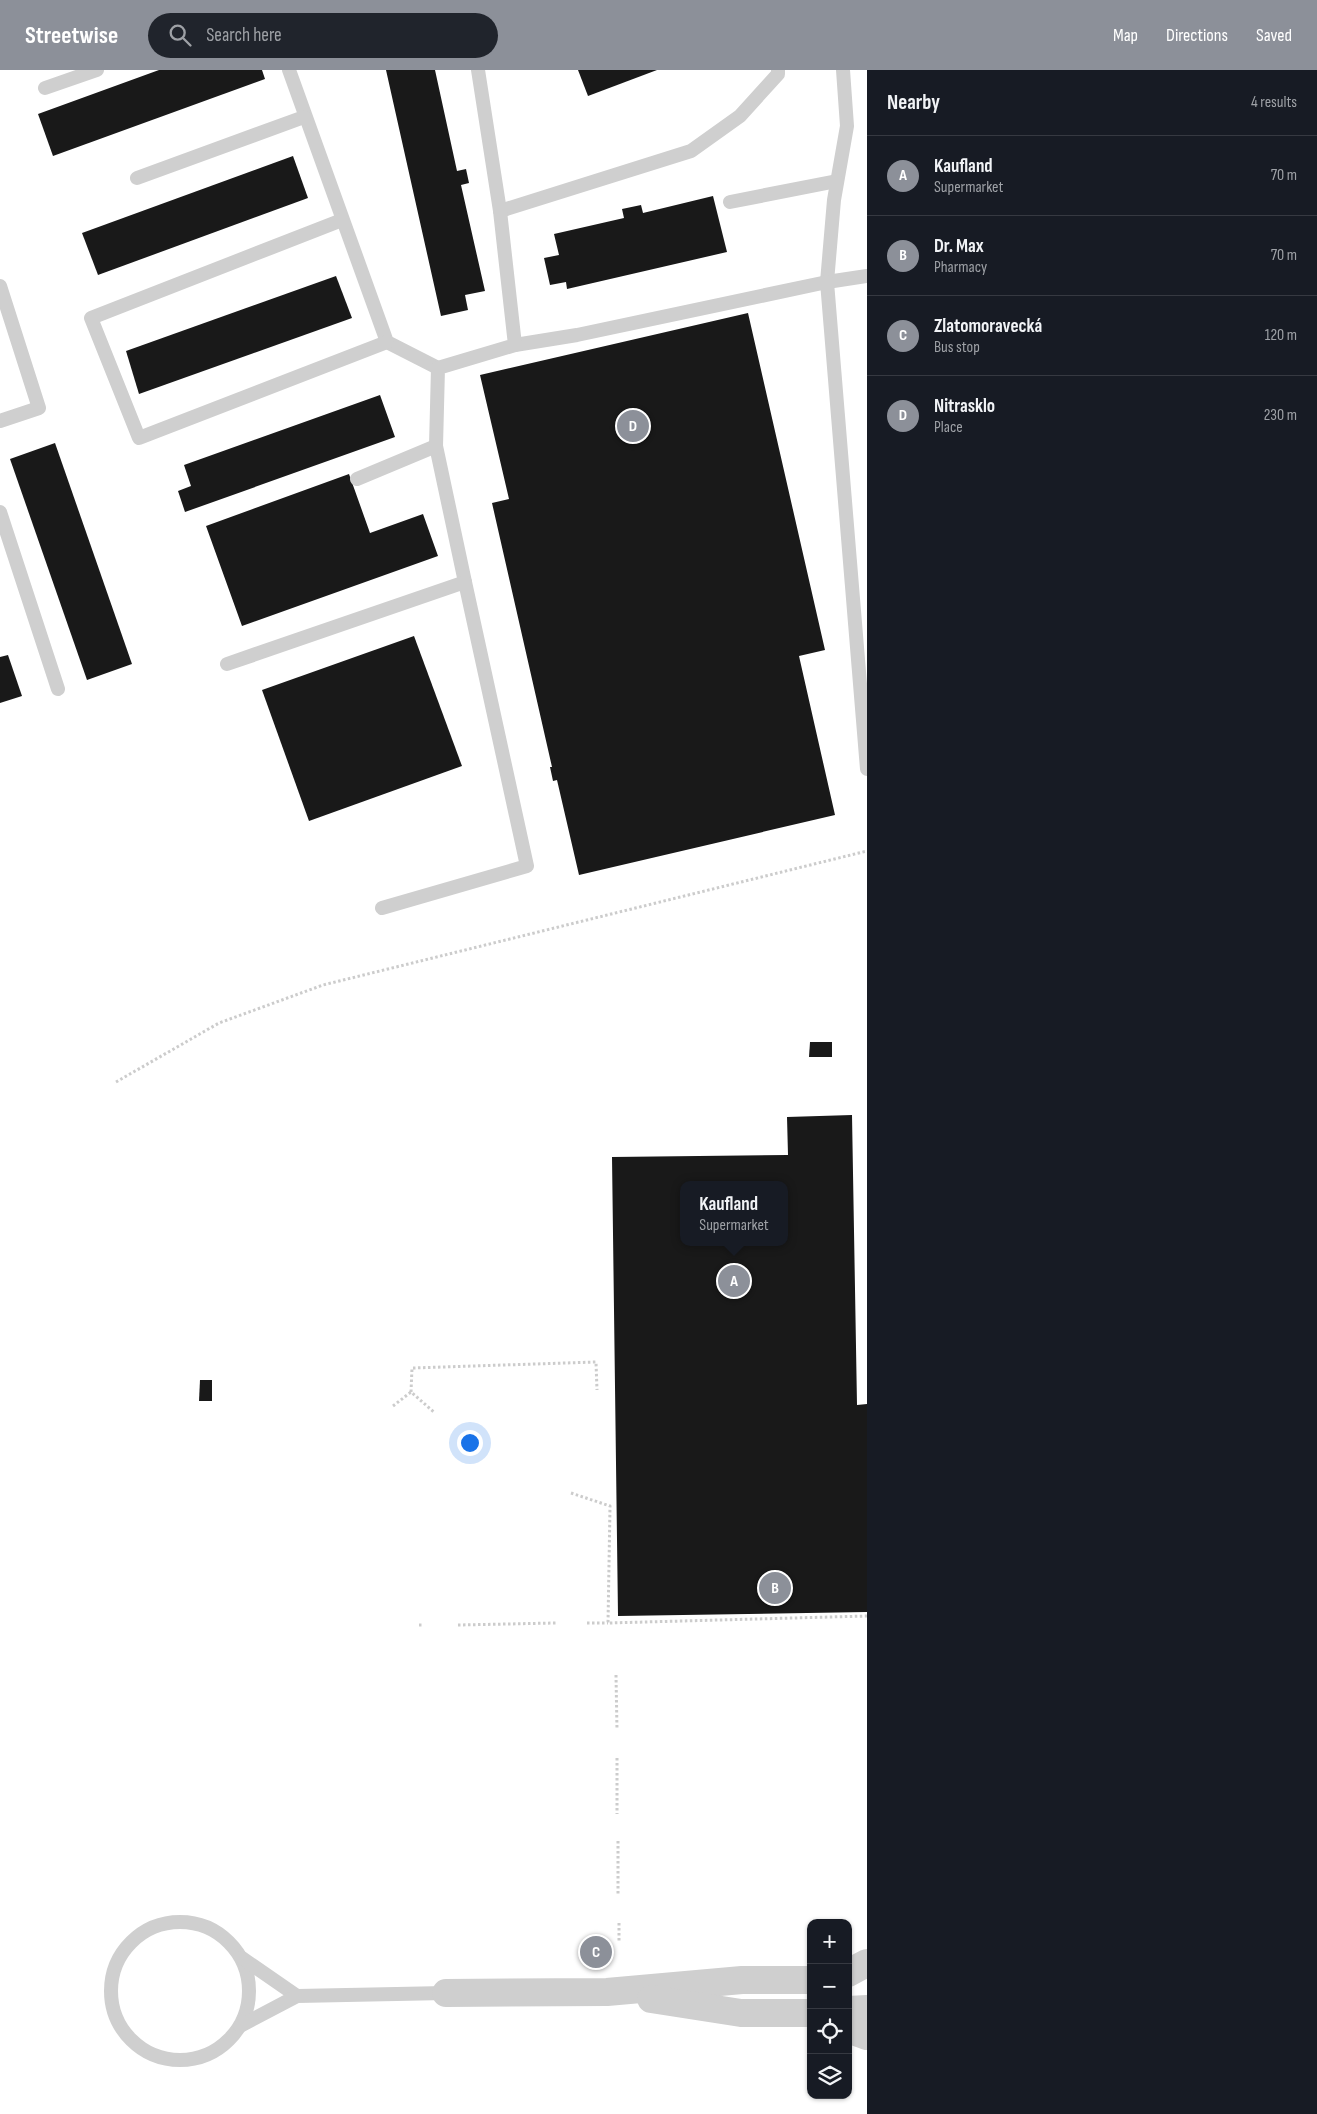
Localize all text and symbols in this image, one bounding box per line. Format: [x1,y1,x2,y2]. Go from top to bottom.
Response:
search box [148,13,498,58]
text: Streetwise [25,21,118,50]
icon: search [166,21,194,49]
text: Search here [206,24,282,47]
text: Map [1113,25,1138,46]
text: Directions [1166,25,1228,46]
text: Saved [1256,25,1292,46]
text: Nearby [887,90,940,115]
text: 4 results [1251,93,1297,112]
text: Kaufland [934,155,993,178]
text: A [899,166,907,185]
text: 70 m [1271,166,1297,185]
text: Supermarket [934,178,1003,197]
text: Dr. Max [934,235,984,258]
text: B [899,246,907,265]
text: 70 m [1271,246,1297,265]
text: Pharmacy [934,258,987,277]
text: Zlatomoravecká [934,315,1042,338]
text: C [899,326,907,345]
text: 120 m [1265,326,1297,345]
text: Bus stop [934,338,980,357]
text: Nitrasklo [934,395,995,418]
text: D [899,406,907,425]
text: 230 m [1264,406,1297,425]
pin: D [617,407,649,445]
text: Place [934,418,963,437]
popup [680,1181,788,1246]
text: Kaufland [699,1193,758,1216]
text: Supermarket [699,1216,769,1235]
pin: A [718,1262,750,1300]
your location [457,1430,483,1456]
pin: B [759,1569,791,1607]
map controls [807,1919,852,2099]
button: + [807,1919,852,1964]
pin: C [580,1933,612,1971]
button: − [807,1964,852,2009]
button: locate [807,2009,852,2054]
button: layers [807,2054,852,2099]

